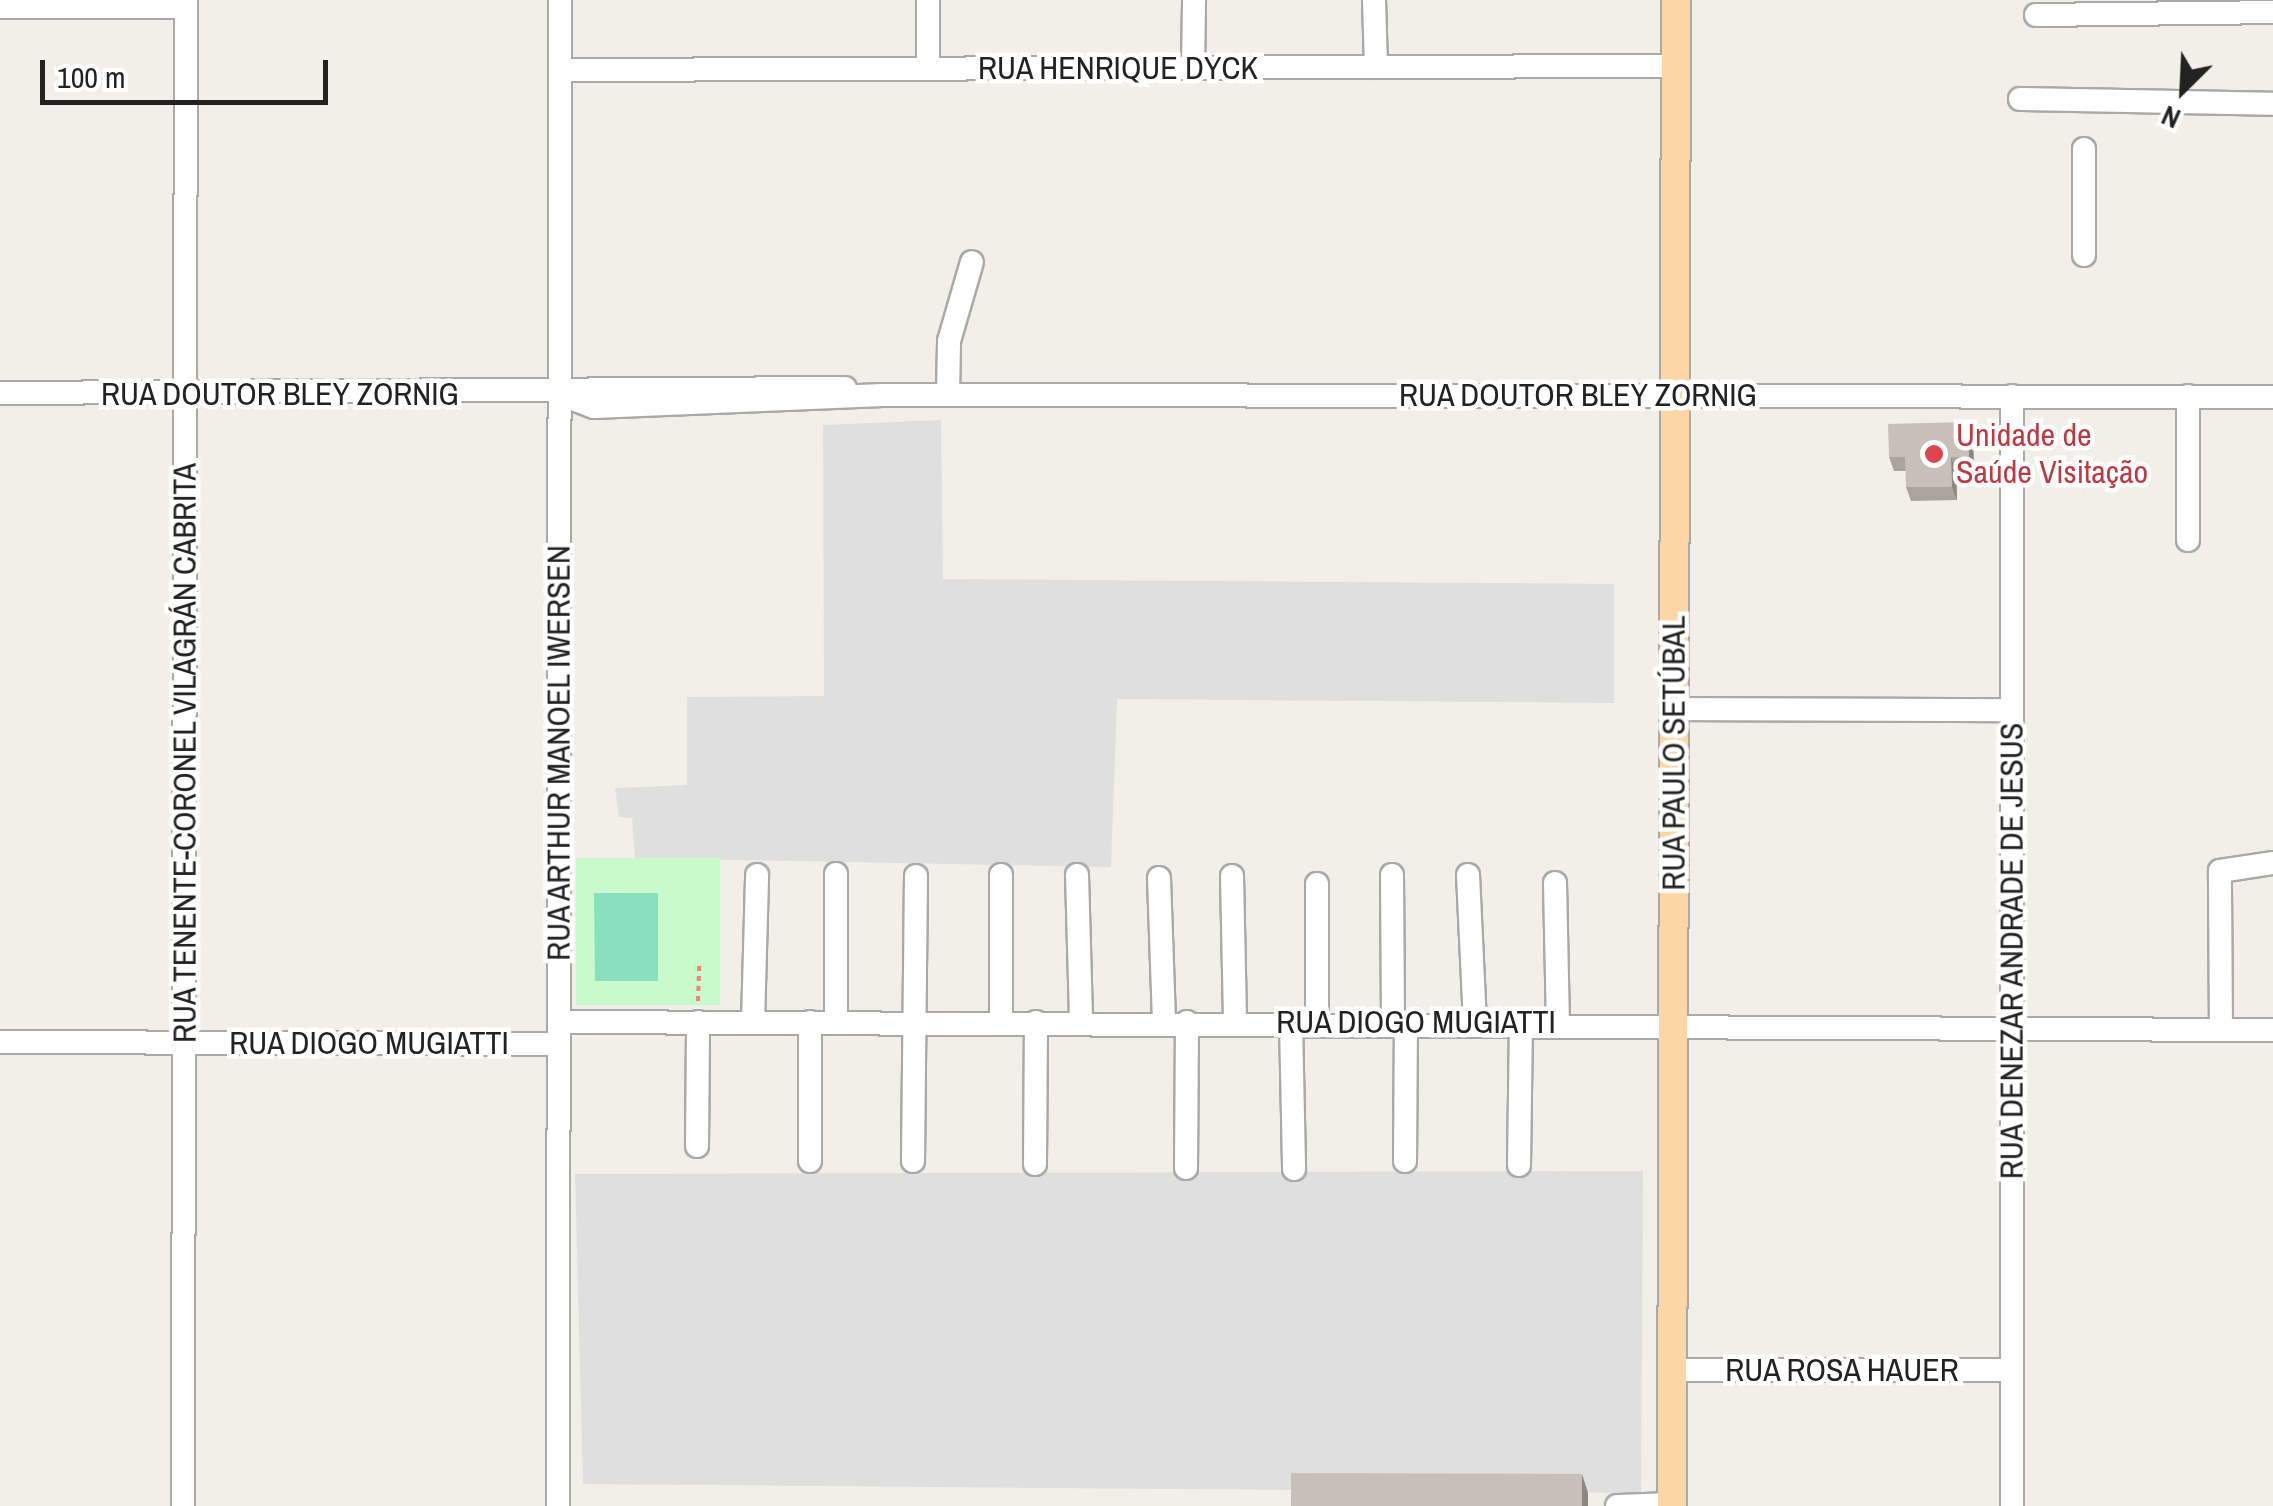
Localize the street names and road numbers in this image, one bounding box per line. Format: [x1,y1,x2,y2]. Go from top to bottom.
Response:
street label: RUA HENRIQUE DYCK [977,49,1259,87]
street label: RUA DOUTOR BLEY ZORNIG [100,375,460,413]
street label: RUA DOUTOR BLEY ZORNIG [1398,376,1758,414]
street label: RUA TENENTE-CORONEL VILAGRÁN CABRITA [166,462,204,1044]
street label: RUA ARTHUR MANOEL IWERSEN [540,543,578,963]
street label: RUA PAULO SETÚBAL [1655,615,1693,891]
street label: RUA DENEZAR ANDRADE DE JESUS [1993,721,2031,1181]
street label: RUA DIOGO MUGIATTI [1276,1003,1556,1041]
street label: RUA DIOGO MUGIATTI [229,1024,509,1062]
street label: RUA ROSA HAUER [1724,1351,1960,1389]

